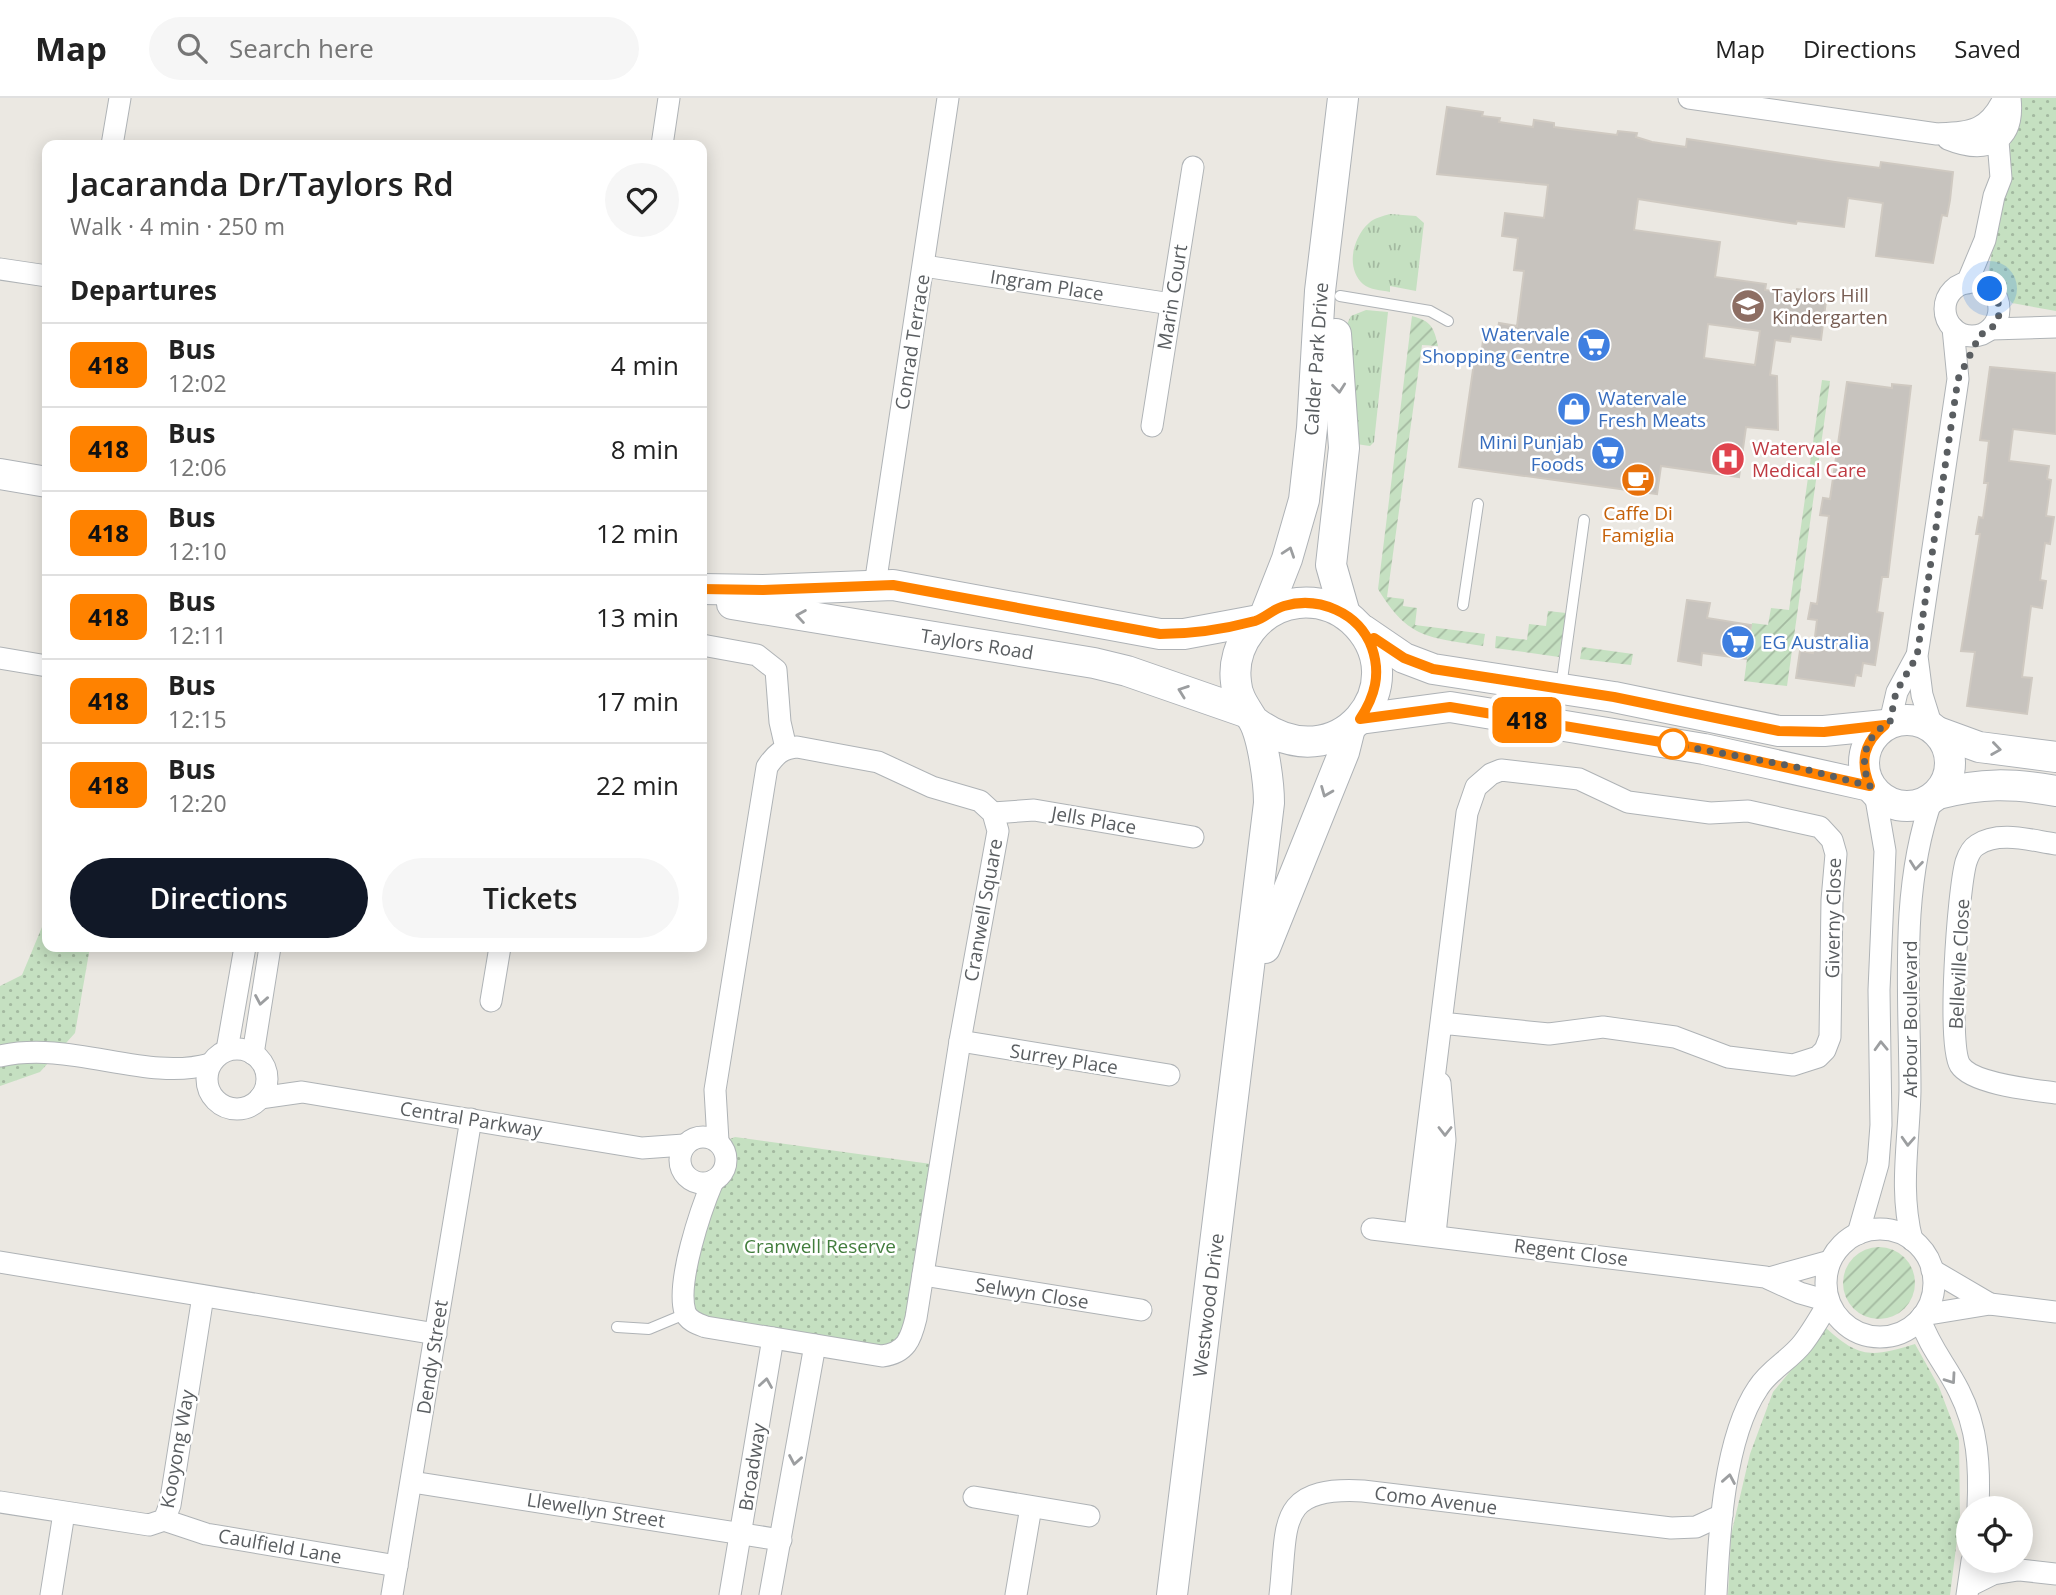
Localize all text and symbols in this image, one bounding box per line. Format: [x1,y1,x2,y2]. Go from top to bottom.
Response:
search box [149,17,639,80]
text: Map [35,26,107,71]
icon: search [173,29,211,67]
text: Search here [229,30,374,66]
text: Map [1715,32,1765,65]
text: Directions [1803,32,1916,65]
text: Saved [1954,32,2021,65]
text: Jacaranda Dr/Taylors Rd [70,161,454,206]
button: heart [605,163,679,237]
text: Walk · 4 min · 250 m [70,210,285,242]
street label: Marin Court [1151,242,1193,352]
street label: Ingram Place [988,263,1106,307]
your location [1972,271,2007,306]
text: Departures [70,272,217,308]
street label: Conrad Terrace [888,272,936,412]
street label: Calder Park Drive [1298,282,1334,436]
place label: Taylors Hill Kindergarten [1772,282,1888,330]
school or university icon: Taylors Hill Kindergarten [1729,287,1767,325]
place label: Watervale Shopping Centre [1422,321,1570,369]
supermarket icon: Watervale Shopping Centre [1575,326,1613,364]
text: Bus [168,331,215,367]
text: 4 min [611,347,679,383]
text: 418 [88,348,129,381]
text: 12:02 [168,367,227,399]
one-way arrow [1331,383,1346,394]
place label: Watervale Fresh Meats [1598,385,1706,433]
shop icon: Watervale Fresh Meats [1555,390,1593,428]
text: Bus [168,415,215,451]
place label: Mini Punjab Foods [1479,429,1584,477]
text: 8 min [611,431,679,467]
text: 418 [88,432,129,465]
supermarket icon: Mini Punjab Foods [1589,434,1627,472]
place label: Watervale Medical Care [1752,435,1867,483]
hospital icon: Watervale Medical Care [1709,440,1747,478]
text: 12:06 [168,451,227,483]
cafe icon: Caffe Di Famiglia [1619,461,1657,499]
text: Bus [168,499,215,535]
place label: Caffe Di Famiglia [1601,500,1675,548]
text: 12 min [596,515,679,551]
text: 418 [88,516,129,549]
text: 12:10 [168,535,227,567]
one-way arrow [1281,546,1295,558]
text: Bus [168,583,215,619]
text: 13 min [596,599,679,635]
text: 418 [88,600,129,633]
one-way arrow [795,609,807,624]
text: 12:11 [168,619,227,651]
street label: Taylors Road [919,622,1035,666]
supermarket icon: EG Australia [1719,623,1757,661]
place label: EG Australia [1762,629,1869,655]
text: Bus [168,667,215,703]
text: 17 min [596,683,679,719]
text: 418 [88,684,129,717]
one-way arrow [1178,685,1190,699]
line badge: 418 [1487,697,1567,743]
text: 12:15 [168,703,227,735]
text: 418 [1506,703,1548,736]
unlabelled marker [1658,729,1688,759]
one-way arrow [1990,741,2002,756]
text: Bus [168,751,215,787]
text: 22 min [596,767,679,803]
text: 418 [88,768,129,801]
one-way arrow [1320,785,1334,797]
text: 12:20 [168,787,227,819]
street label: Jells Place [1047,799,1139,840]
street label: Cranwell Square [958,837,1008,983]
button: Directions [70,858,368,938]
button: Tickets [382,858,679,938]
street label: Giverny Close [1819,858,1847,978]
one-way arrow [1909,859,1924,871]
street label: Belleville Close [1943,898,1975,1030]
street label: Arbour Boulevard [1897,940,1923,1098]
one-way arrow [254,994,269,1006]
street label: Surrey Place [1008,1038,1120,1080]
one-way arrow [1873,1040,1888,1051]
street label: Central Parkway [398,1095,544,1143]
one-way arrow [1437,1126,1453,1137]
one-way arrow [1900,1136,1915,1147]
street label: Westwood Drive [1186,1232,1230,1378]
street label: Regent Close [1513,1232,1629,1272]
park label: Cranwell Reserve [744,1233,896,1259]
street label: Selwyn Close [973,1271,1091,1315]
street label: Dendy Street [410,1298,454,1416]
one-way arrow [1943,1371,1956,1384]
one-way arrow [758,1377,773,1389]
street label: Kooyong Way [154,1387,200,1510]
street label: Broadway [732,1421,772,1513]
one-way arrow [788,1454,803,1466]
one-way arrow [1721,1473,1736,1485]
street label: Como Avenue [1373,1480,1499,1520]
street label: Llewellyn Street [525,1486,667,1534]
map controls [1956,1496,2033,1573]
button: locate [1956,1496,2033,1573]
street label: Caulfield Lane [216,1522,344,1570]

